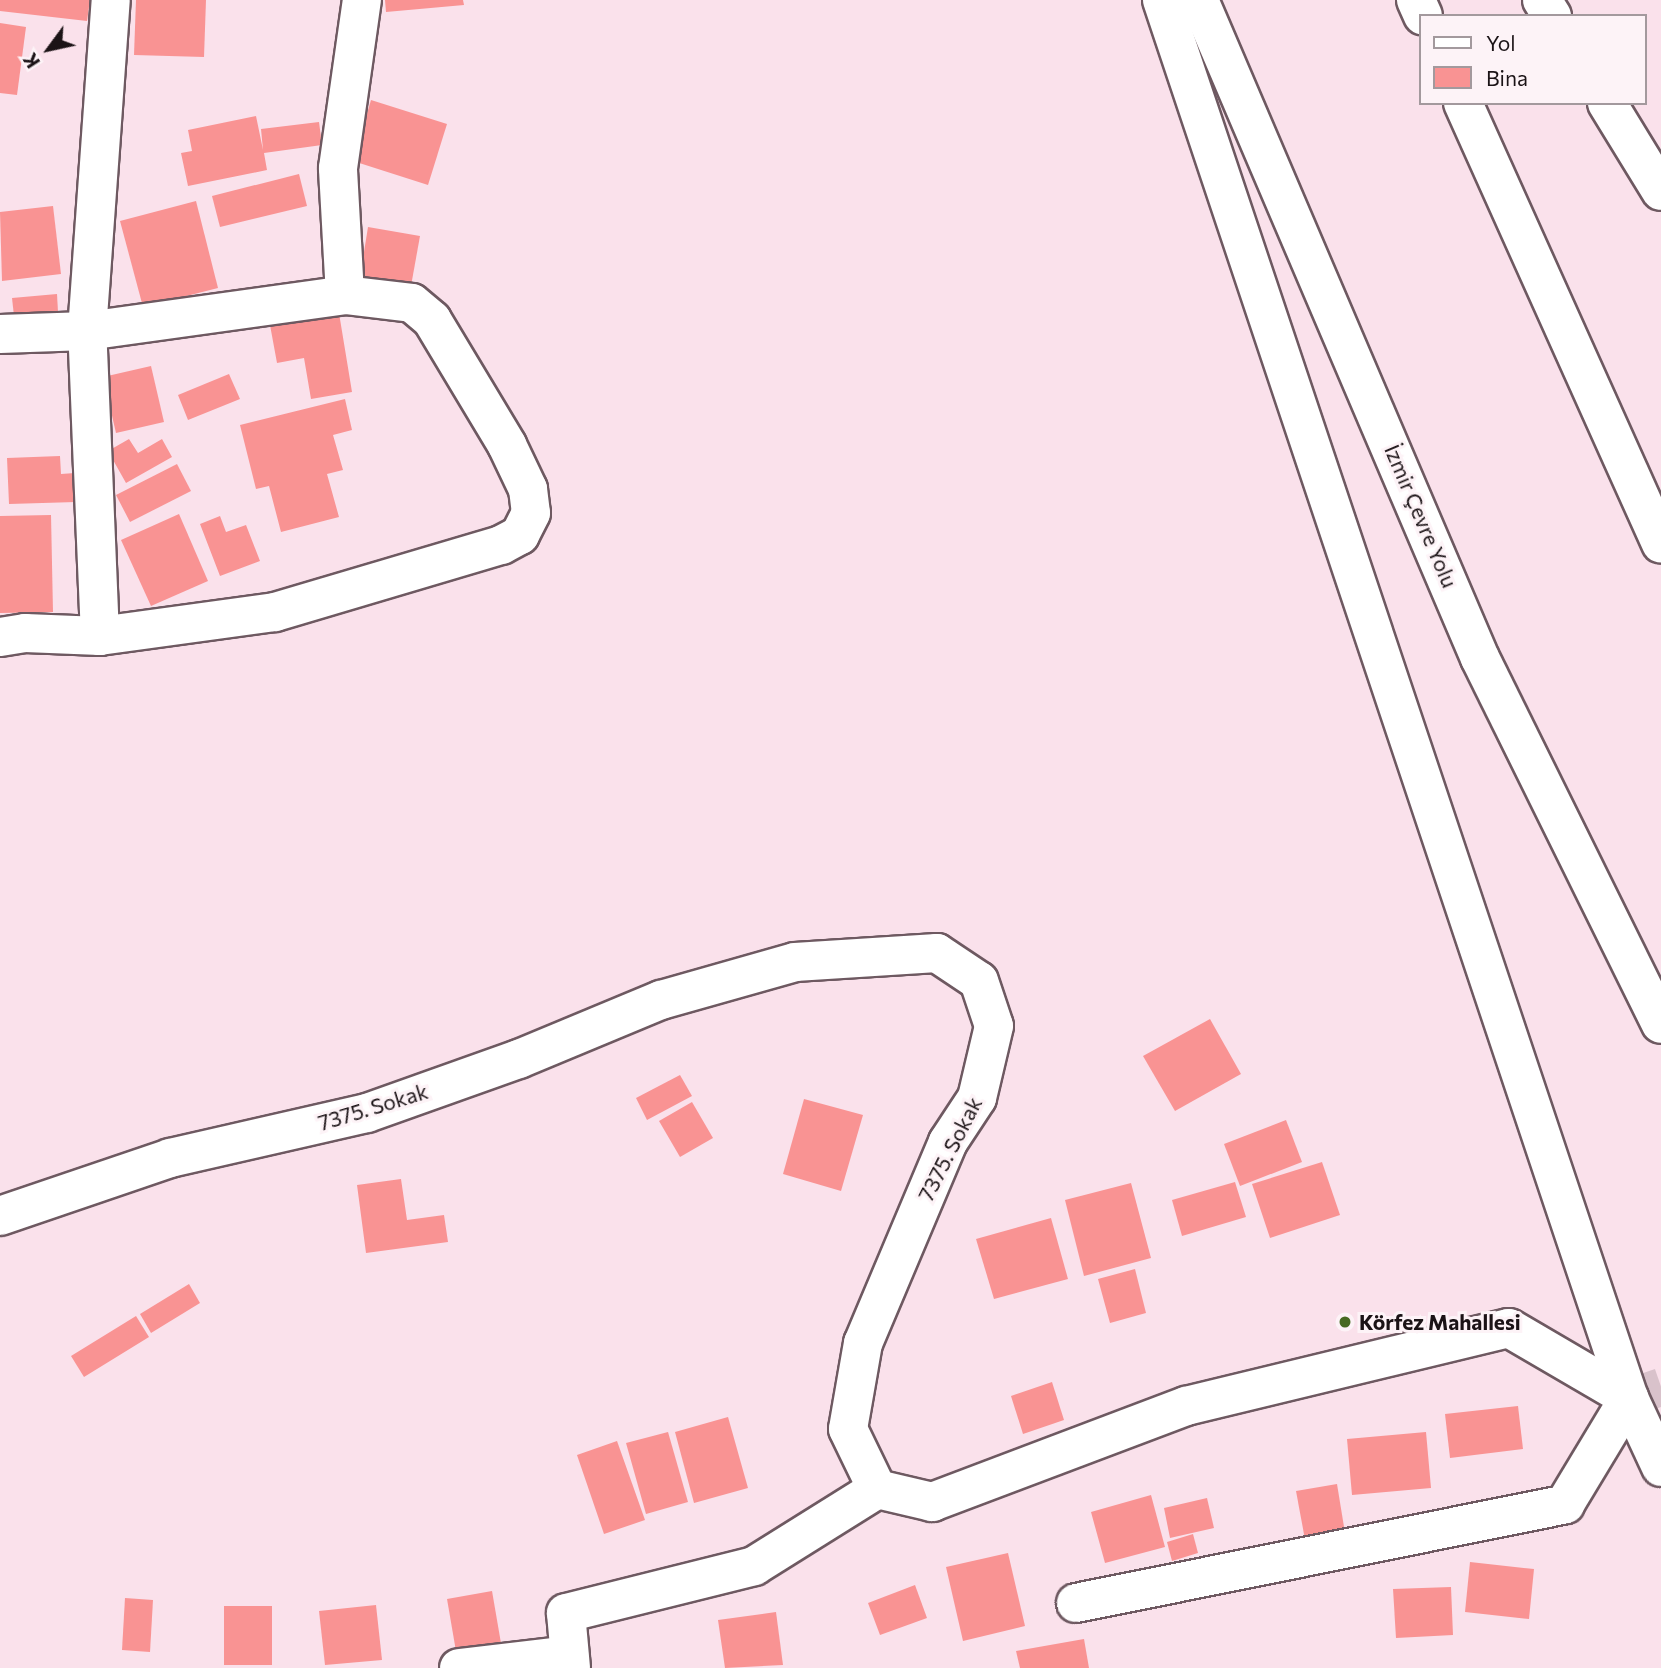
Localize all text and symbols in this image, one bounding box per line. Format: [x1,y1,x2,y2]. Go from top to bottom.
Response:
north arrow [14,14,84,84]
legend [1420,14,1647,105]
text: Yol [1486,30,1516,55]
text: K [18,49,44,73]
text: Bina [1486,65,1528,90]
street label: İzmir Çevre Yolu [1380,441,1462,591]
street label: 7375. Sokak [315,1078,431,1136]
street label: 7375. Sokak [913,1093,987,1205]
place label: Körfez Mahallesi [1359,1309,1521,1335]
marker: Körfez Mahallesi [1337,1314,1353,1330]

